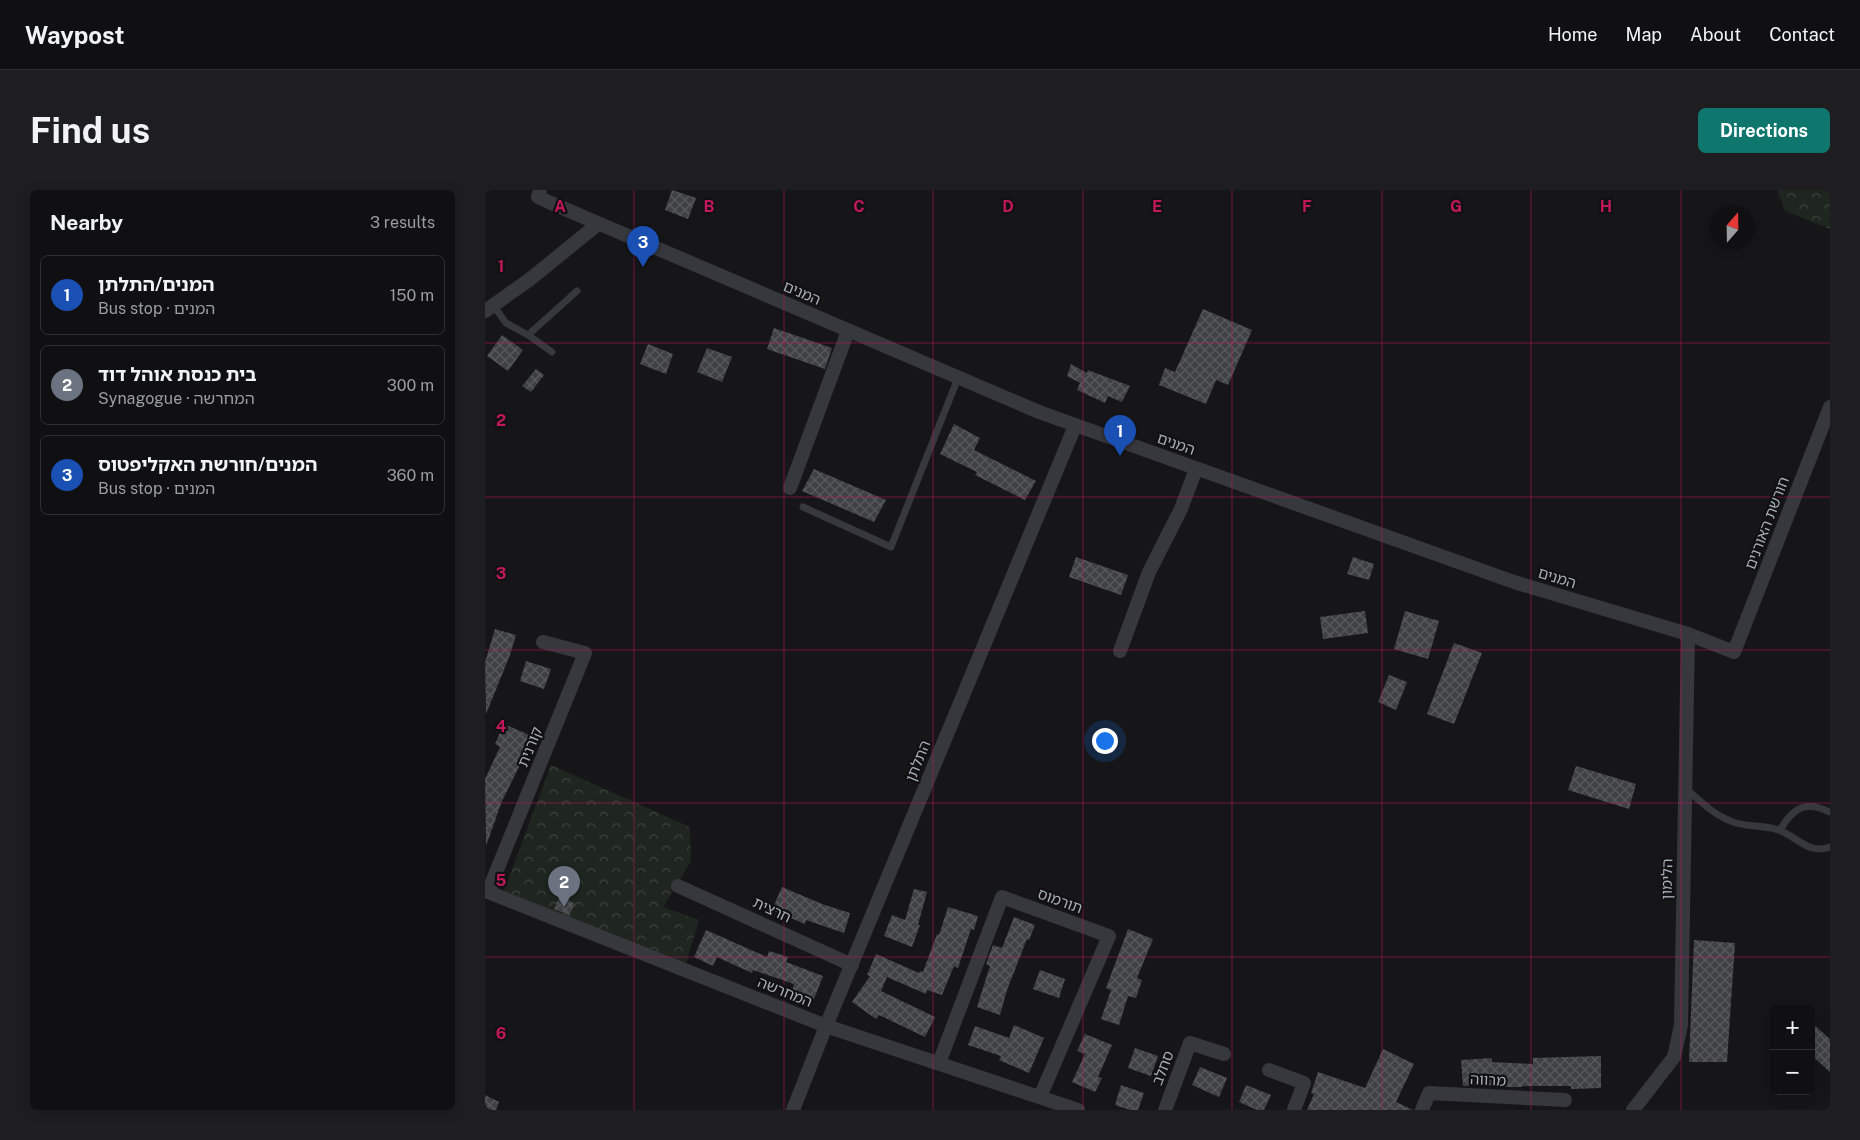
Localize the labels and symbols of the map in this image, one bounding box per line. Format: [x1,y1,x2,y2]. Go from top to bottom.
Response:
text: A [554,197,566,216]
text: B [704,197,715,216]
text: C [853,197,865,216]
text: D [1002,197,1014,216]
text: E [1152,197,1162,216]
text: F [1302,197,1312,216]
text: G [1450,197,1462,216]
text: H [1600,197,1612,216]
north arrow [1710,205,1755,250]
pin: 3 [627,226,659,267]
text: 1 [498,257,504,276]
street label: המנים [781,277,823,308]
text: 2 [496,411,506,430]
pin: 1 [1104,415,1136,456]
street label: המנים [1155,429,1197,458]
street label: חורשת האורנים [1741,474,1792,572]
text: 3 [496,564,506,583]
street label: המנים [1536,564,1578,591]
text: 4 [496,717,507,736]
street label: קורנית [514,724,545,769]
your location [1092,728,1118,754]
street label: התלתן [902,738,933,784]
street label: הלימון [1658,858,1675,900]
pin: 2 [548,866,580,907]
text: 5 [496,871,507,890]
street label: תורמוס [1036,885,1085,916]
street label: חרצית [750,893,794,926]
street label: המחרשה [755,973,815,1010]
text: 6 [496,1024,506,1043]
street label: סחלב [1148,1048,1177,1087]
street label: מרווה [1470,1070,1507,1089]

